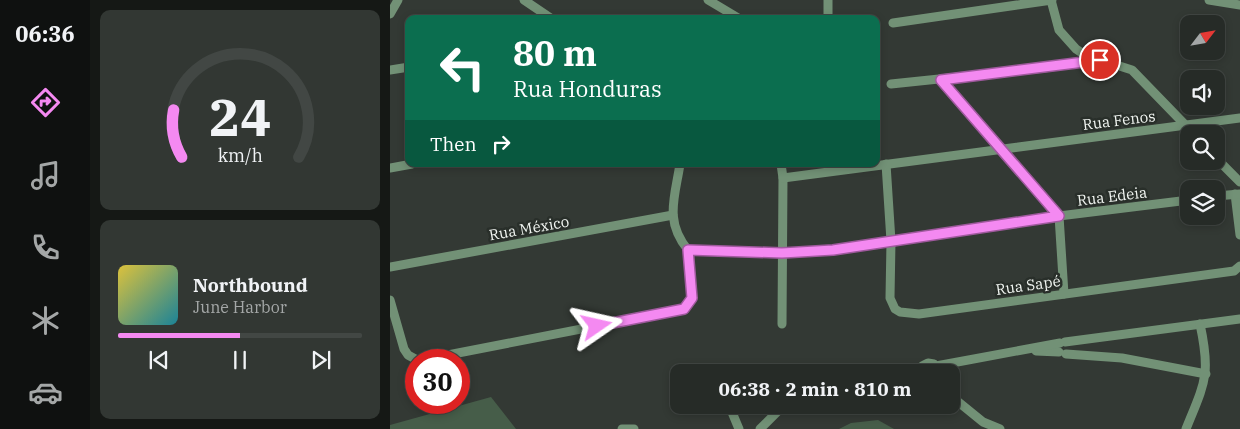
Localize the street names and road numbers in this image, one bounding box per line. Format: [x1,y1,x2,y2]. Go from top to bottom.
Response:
street label: Rua Fenos [1082,106,1156,134]
street label: Rua Edeia [1076,182,1148,210]
street label: Rua México [487,212,571,244]
street label: Rua Sapé [994,271,1062,299]

